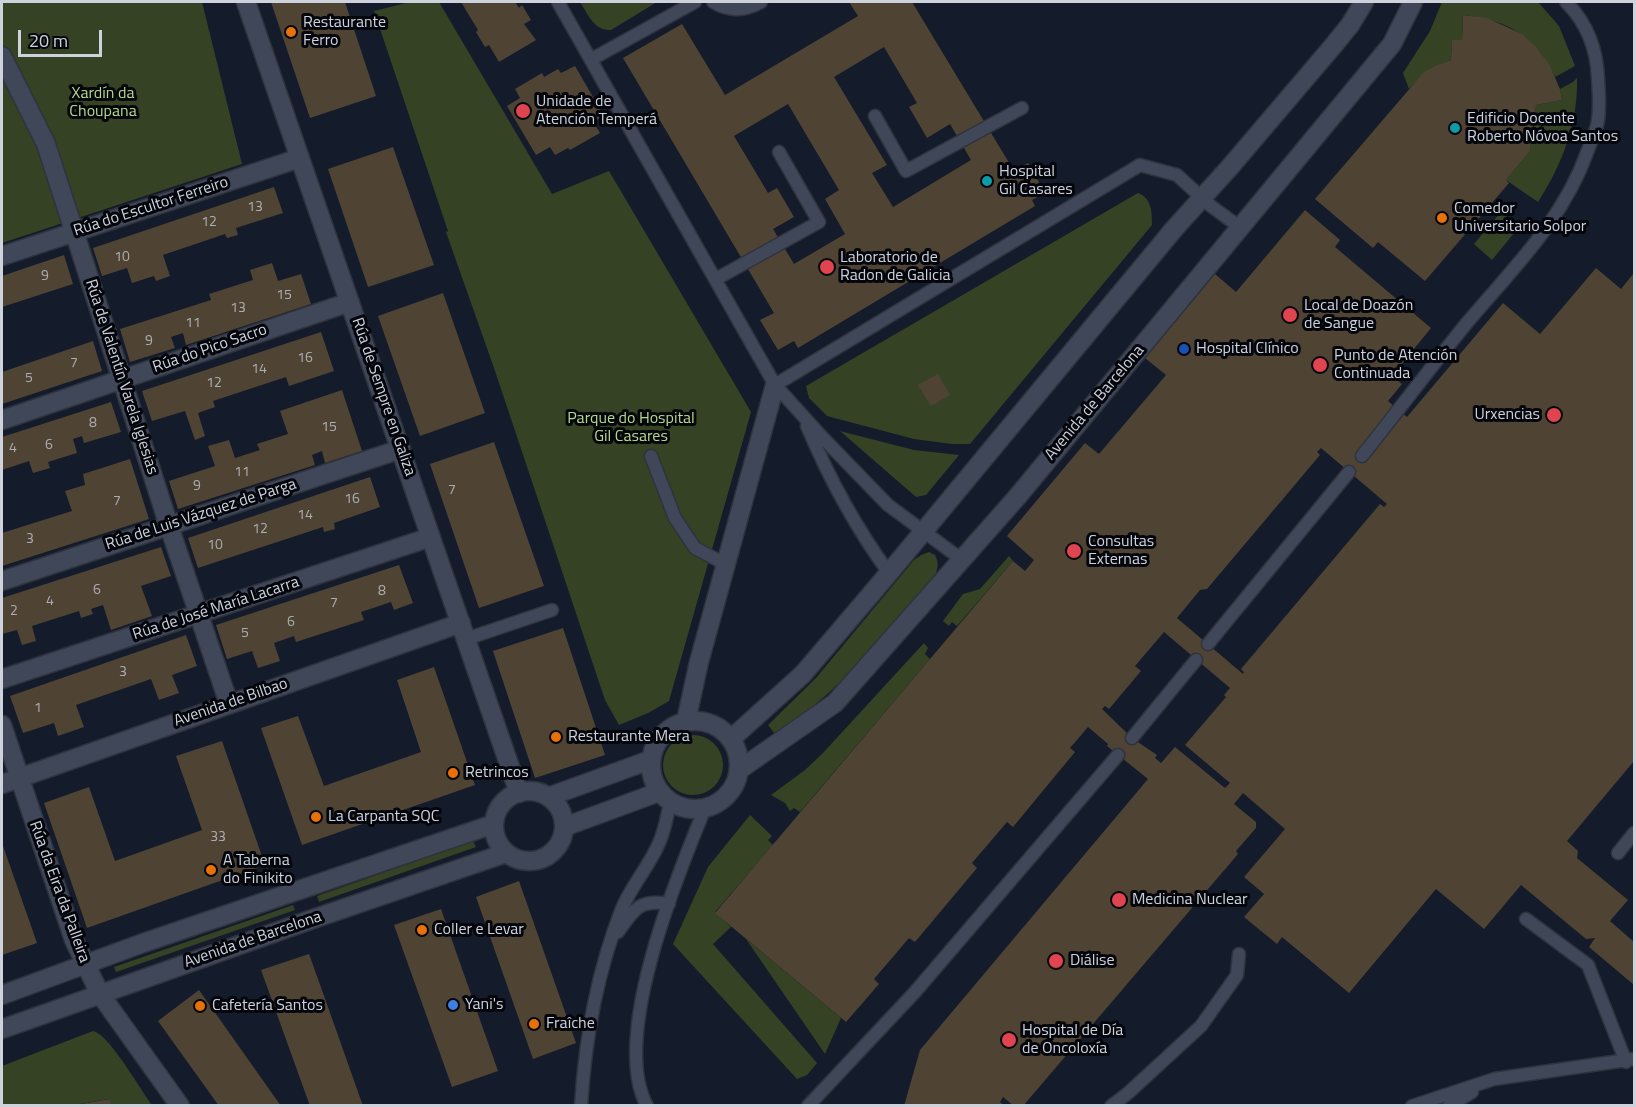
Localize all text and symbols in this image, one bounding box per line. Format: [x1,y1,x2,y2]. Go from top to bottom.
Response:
place label: Restaurante Ferro [303,13,386,51]
scale bar [21,18,105,56]
marker: Restaurante Ferro [284,25,298,39]
text: 20 m [29,27,68,54]
park label: Xardín da Choupana [69,84,137,122]
place label: Unidade de Atención Temperá [536,92,657,130]
marker: Unidade de Atención Temperá [514,102,532,120]
place label: Edificio Docente Roberto Nóvoa Santos [1467,109,1618,147]
marker: Edificio Docente Roberto Nóvoa Santos [1448,121,1462,135]
place label: Hospital Gil Casares [999,162,1073,200]
street label: Rúa do Escultor Ferreiro [71,173,231,241]
marker: Hospital Gil Casares [980,174,994,188]
place label: Comedor Universitario Solpor [1454,199,1586,237]
house number: 13 [247,200,263,216]
marker: Comedor Universitario Solpor [1435,211,1449,225]
house number: 12 [201,215,217,231]
place label: Laboratorio de Radon de Galicia [840,248,951,286]
house number: 10 [114,250,130,266]
marker: Laboratorio de Radon de Galicia [818,258,836,276]
house number: 9 [41,269,49,285]
street label: Rúa de Valentín Varela Iglesias [80,277,162,477]
house number: 15 [276,288,292,304]
place label: Local de Doazón de Sangue [1304,296,1413,334]
house number: 13 [230,301,246,317]
marker: Local de Doazón de Sangue [1281,306,1299,324]
street label: Rúa de Sempre en Galiza [347,315,419,479]
house number: 11 [185,316,201,332]
street label: Rúa do Pico Sacro [150,320,270,378]
house number: 9 [145,334,153,350]
place label: Hospital Clínico [1196,339,1299,359]
street label: Avenida de Barcelona [1041,342,1149,464]
marker: Hospital Clínico [1177,342,1191,356]
place label: Punto de Atención Continuada [1334,346,1457,384]
house number: 16 [297,351,313,367]
house number: 7 [70,356,78,372]
marker: Punto de Atención Continuada [1311,356,1329,374]
house number: 14 [251,362,267,378]
house number: 5 [25,371,33,387]
house number: 12 [206,376,222,392]
place label: Urxencias [1475,405,1540,425]
marker: Urxencias [1545,406,1563,424]
park label: Parque do Hospital Gil Casares [567,409,695,447]
house number: 8 [89,416,97,432]
house number: 15 [321,420,337,436]
house number: 6 [45,438,53,454]
house number: 4 [9,441,17,457]
house number: 11 [234,465,250,481]
street label: Rúa de Luis Vázquez de Parga [103,475,299,555]
house number: 9 [193,479,201,495]
house number: 7 [448,483,456,499]
house number: 16 [344,492,360,508]
house number: 7 [113,494,121,510]
house number: 14 [297,508,313,524]
house number: 12 [252,522,268,538]
house number: 3 [26,532,34,548]
place label: Consultas Externas [1088,532,1154,570]
house number: 10 [207,538,223,554]
marker: Consultas Externas [1065,542,1083,560]
street label: Rúa de José María Lacarra [130,573,302,645]
house number: 6 [93,583,101,599]
house number: 8 [378,584,386,600]
house number: 4 [46,594,54,610]
house number: 7 [330,596,338,612]
house number: 2 [10,604,18,620]
house number: 6 [287,615,295,631]
house number: 5 [241,626,249,642]
house number: 3 [119,665,127,681]
street label: Avenida de Bilbao [172,675,290,731]
house number: 1 [34,701,42,717]
place label: Restaurante Mera [568,727,690,747]
marker: Restaurante Mera [549,730,563,744]
place label: Retrincos [465,763,529,783]
marker: Retrincos [446,766,460,780]
place label: La Carpanta SQC [328,807,440,827]
marker: La Carpanta SQC [309,810,323,824]
street label: Rúa da Eira da Palleira [24,819,94,965]
house number: 33 [210,830,226,846]
place label: A Taberna do Finikito [223,851,293,889]
marker: A Taberna do Finikito [204,863,218,877]
place label: Medicina Nuclear [1132,890,1248,910]
marker: Medicina Nuclear [1110,891,1128,909]
street label: Avenida de Barcelona [182,907,324,973]
place label: Coller e Levar [434,920,524,940]
marker: Coller e Levar [415,923,429,937]
place label: Diálise [1070,951,1115,971]
marker: Diálise [1047,952,1065,970]
place label: Yani's [465,995,503,1015]
place label: Cafetería Santos [212,996,323,1016]
marker: Yani's [446,998,460,1012]
marker: Cafetería Santos [193,999,207,1013]
place label: Fraîche [546,1014,595,1034]
marker: Fraîche [527,1017,541,1031]
place label: Hospital de Día de Oncoloxía [1022,1021,1123,1059]
marker: Hospital de Día de Oncoloxía [1000,1031,1018,1049]

